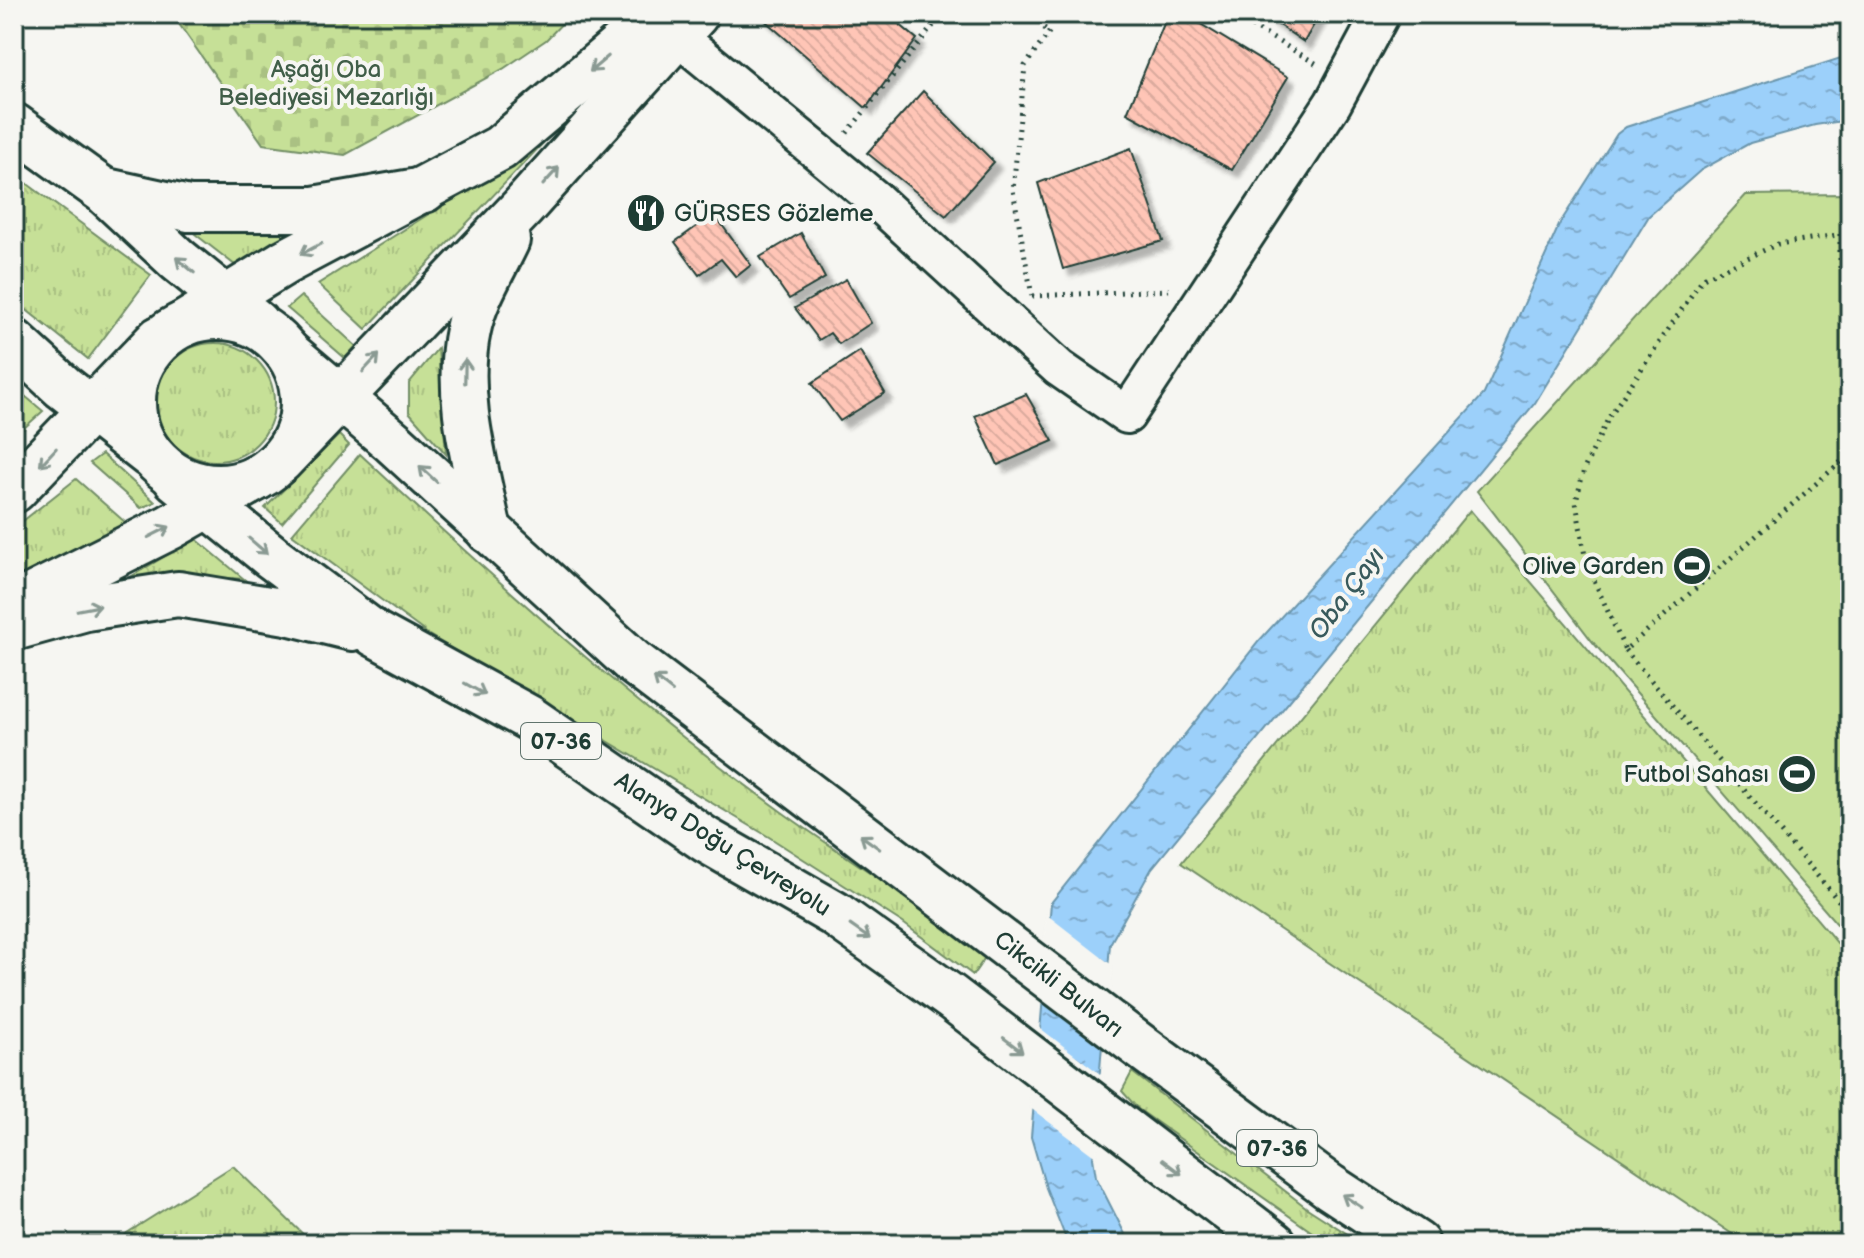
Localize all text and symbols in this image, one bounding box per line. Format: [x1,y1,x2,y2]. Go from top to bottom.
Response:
park label: Aşağı Oba Belediyesi Mezarlığı [218,55,434,112]
one-way arrow [589,55,610,73]
one-way arrow [542,166,560,186]
restaurant icon: GÜRSES Gözleme [625,192,667,234]
place label: GÜRSES Gözleme [674,199,874,228]
one-way arrow [299,241,323,257]
one-way arrow [175,256,196,274]
one-way arrow [362,353,381,373]
one-way arrow [457,358,473,385]
one-way arrow [38,447,57,467]
one-way arrow [418,465,438,483]
one-way arrow [146,524,170,540]
one-way arrow [248,536,268,554]
water label: Oba Çayı [1303,542,1392,646]
sports icon: Olive Garden [1671,545,1713,587]
place label: Olive Garden [1522,552,1664,581]
one-way arrow [76,600,102,615]
one-way arrow [653,676,674,693]
one-way arrow [462,681,486,697]
road number: 07-36 [521,723,601,759]
sports icon: Futbol Sahası [1776,753,1818,795]
place label: Futbol Sahası [1623,760,1769,789]
street label: Alanya Doğu Çevreyolu [609,766,836,923]
one-way arrow [859,834,881,850]
one-way arrow [848,924,870,940]
street label: Cikcikli Bulvarı [988,925,1129,1044]
one-way arrow [1002,1036,1023,1053]
road number: 07-36 [1237,1130,1317,1166]
one-way arrow [1161,1158,1183,1175]
one-way arrow [1341,1193,1364,1209]

